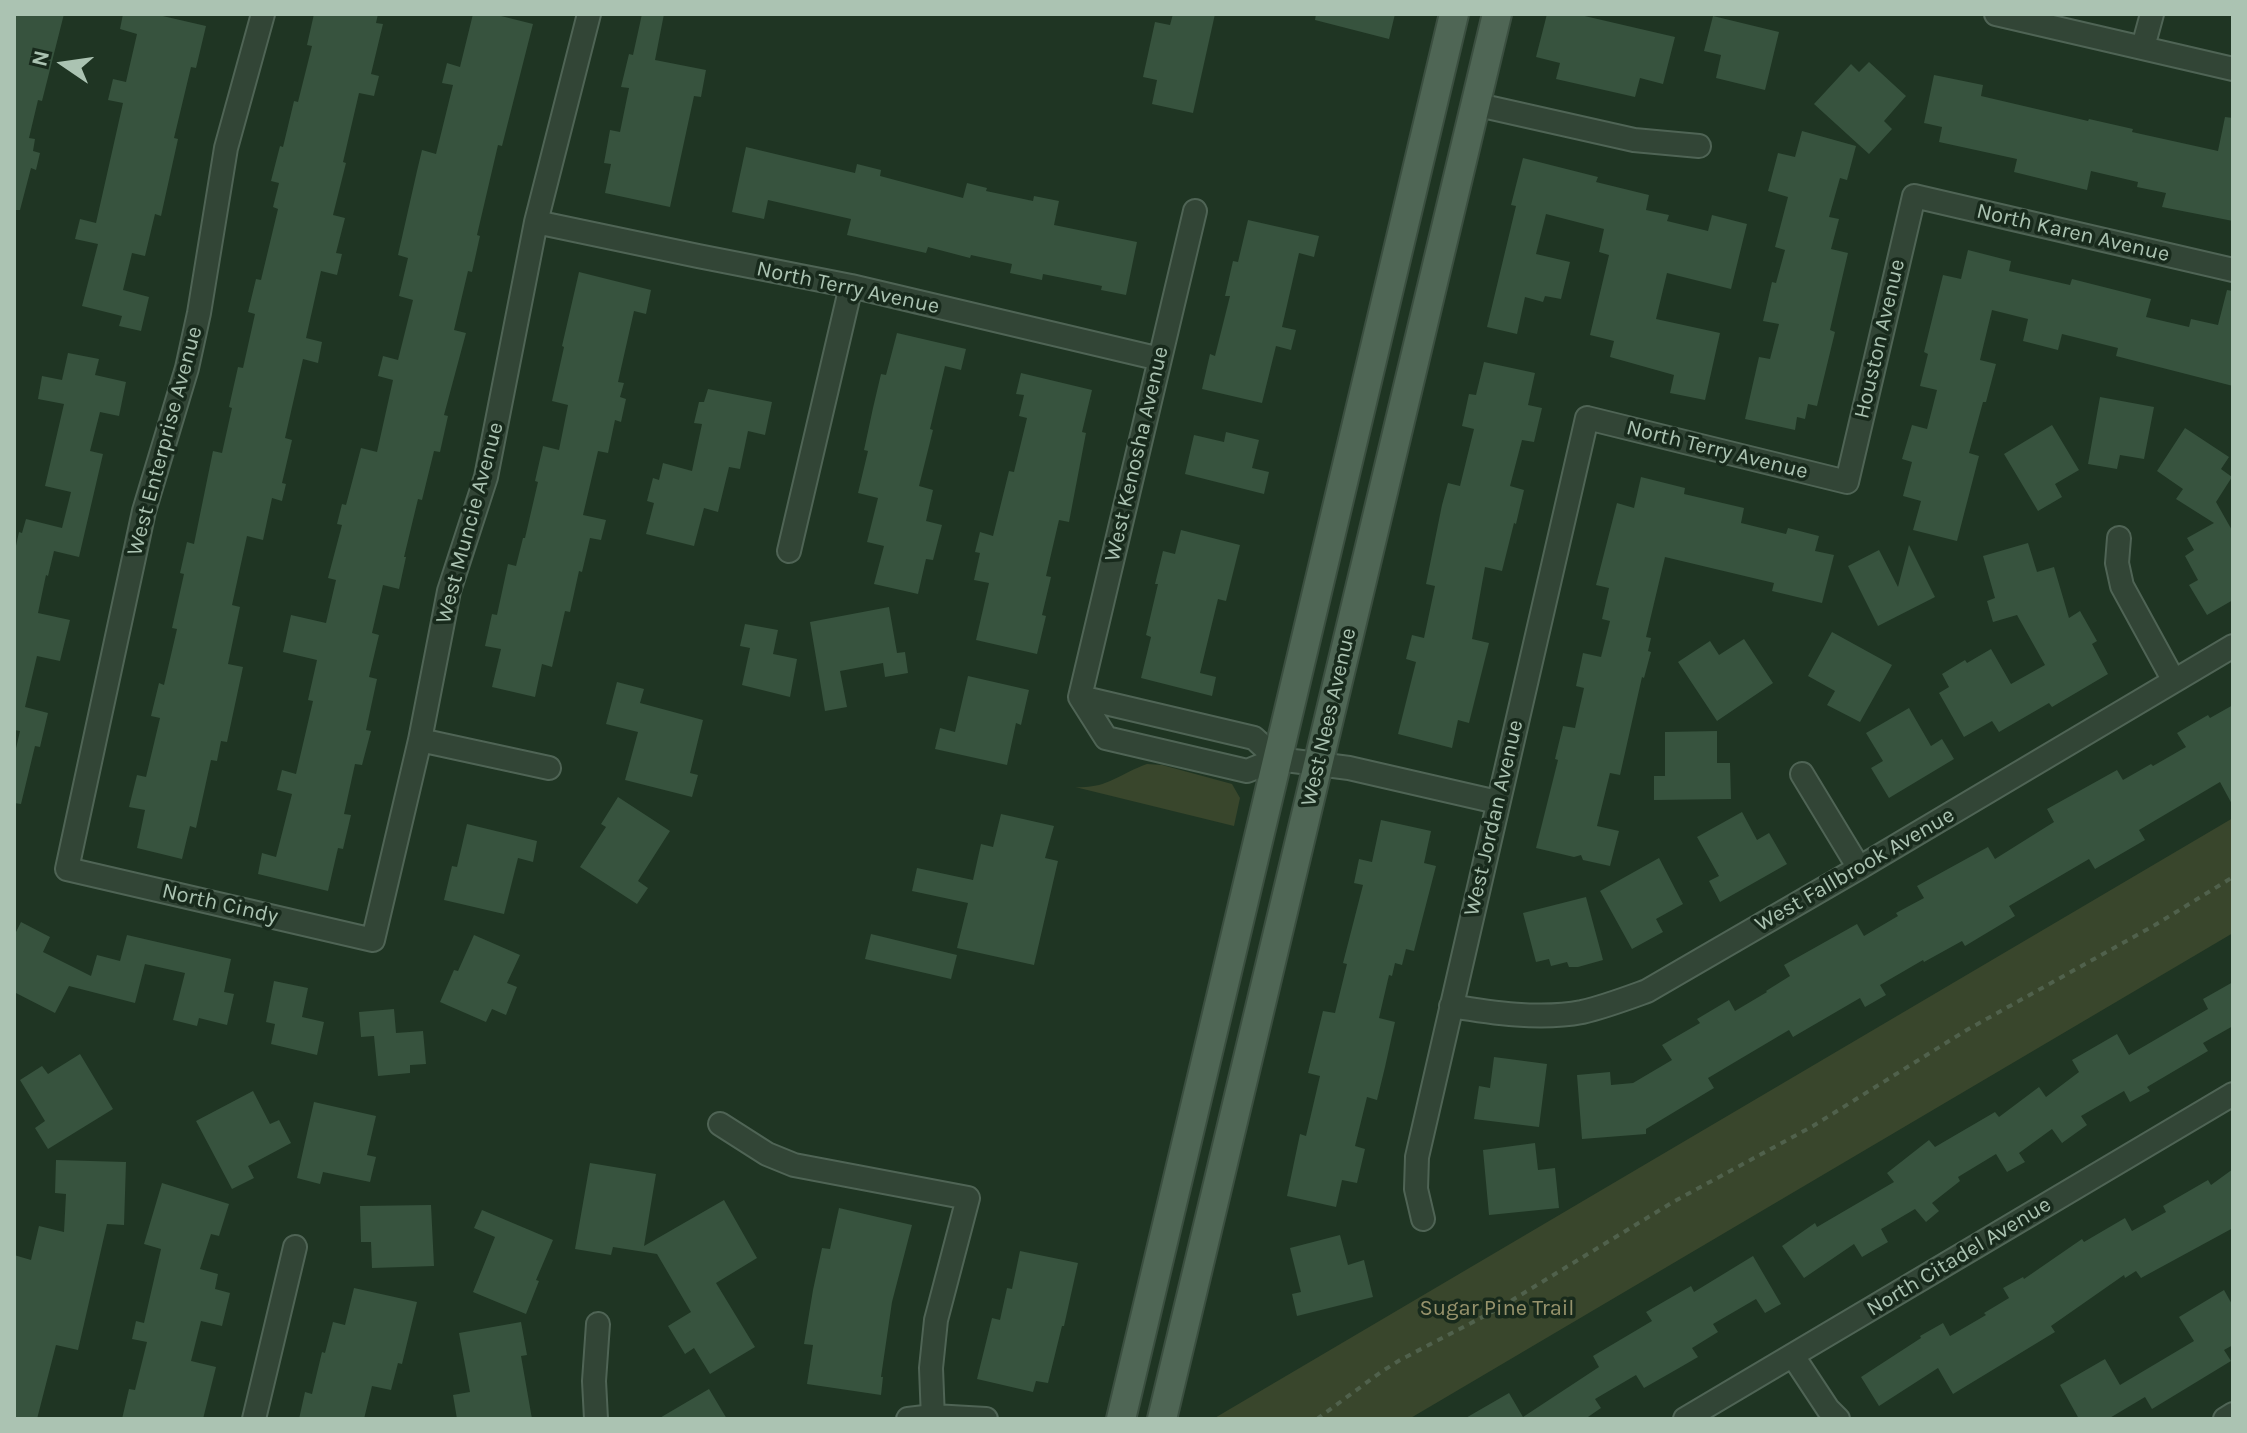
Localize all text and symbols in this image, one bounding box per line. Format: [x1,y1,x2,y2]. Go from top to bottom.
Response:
north arrow [24,24,104,104]
text: N [26,48,55,69]
street label: North Karen Avenue [1974,198,2172,268]
street label: North Terry Avenue [754,256,942,320]
street label: Houston Avenue [1849,257,1911,421]
street label: West Enterprise Avenue [122,323,208,559]
street label: West Kenosha Avenue [1099,344,1175,564]
street label: North Terry Avenue [1623,415,1811,485]
street label: West Muncie Avenue [430,419,510,627]
street label: West Nees Avenue [1296,625,1362,809]
street label: West Jordan Avenue [1459,717,1529,919]
street label: West Fallbrook Avenue [1751,802,1959,938]
street label: North Cindy [159,878,281,930]
street label: North Citadel Avenue [1862,1192,2056,1322]
park label: Sugar Pine Trail [1419,1296,1575,1322]

